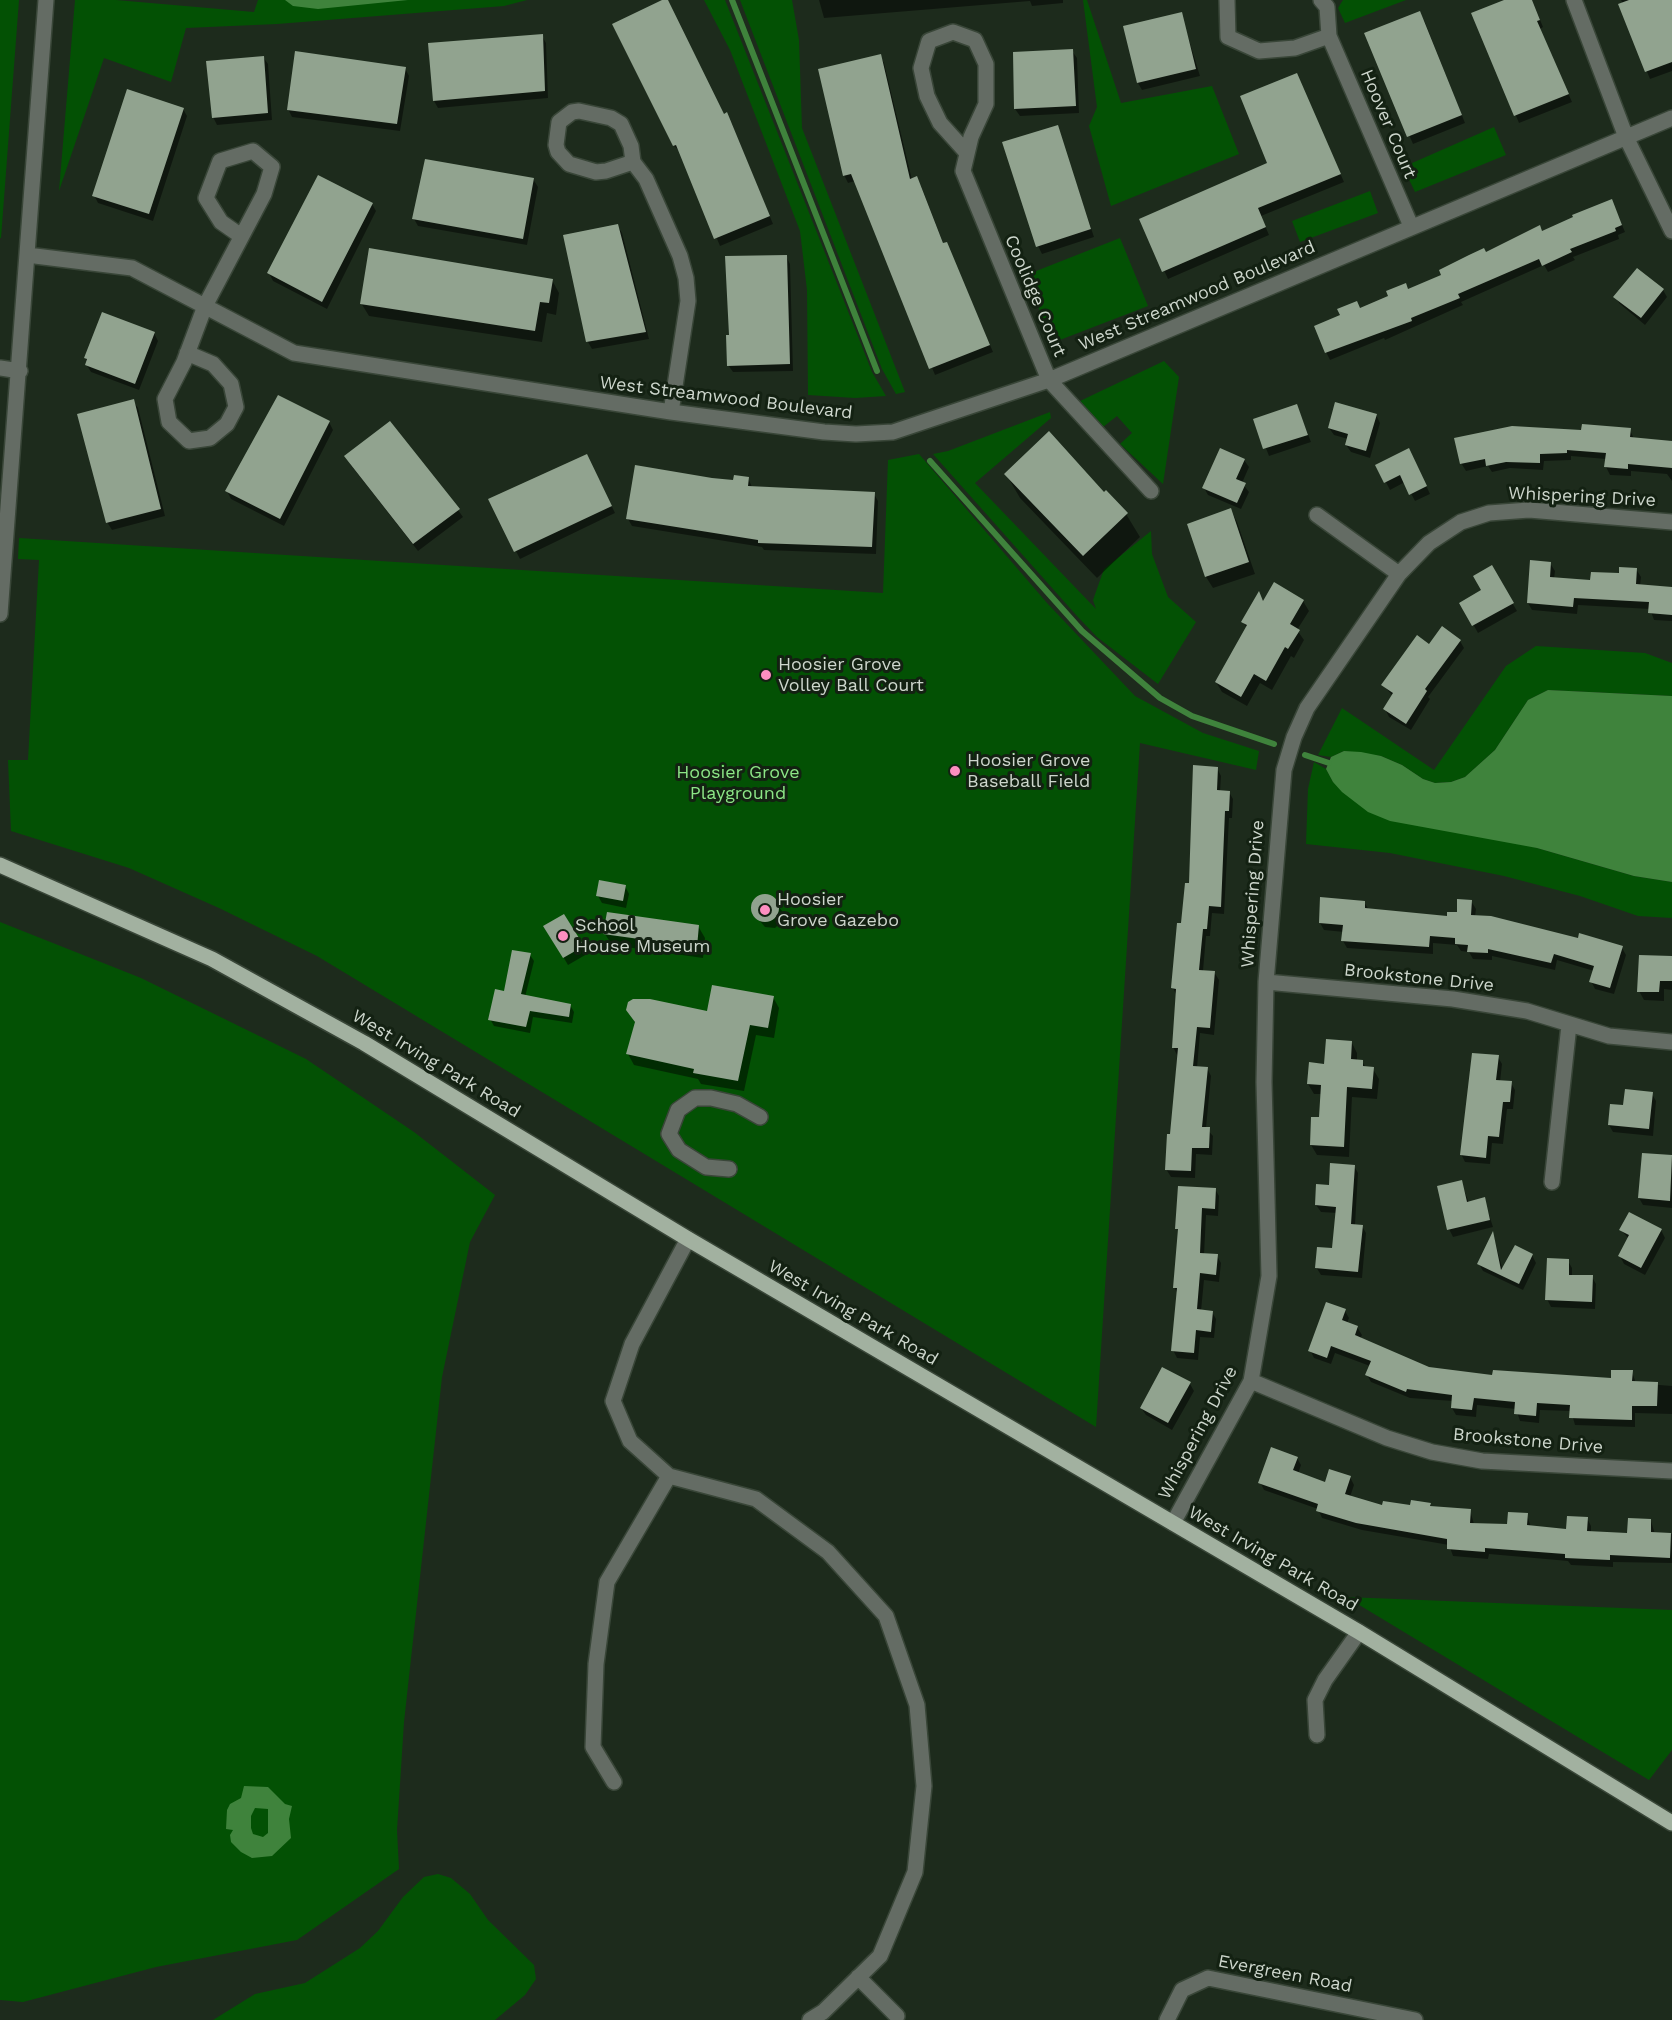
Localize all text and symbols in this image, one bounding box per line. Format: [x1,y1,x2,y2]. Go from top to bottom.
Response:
street label: Hoover Court [1355,66,1421,182]
street label: Coolidge Court [1000,232,1070,360]
street label: West Streamwood Boulevard [1076,236,1318,356]
street label: West Streamwood Boulevard [598,372,854,424]
street label: Whispering Drive [1507,482,1657,512]
place label: Hoosier Grove Volley Ball Court [778,654,924,696]
marker: Hoosier Grove Volley Ball Court [759,668,773,682]
place label: Hoosier Grove Baseball Field [967,750,1090,792]
park label: Hoosier Grove Playground [676,762,800,804]
marker: Hoosier Grove Baseball Field [948,764,962,778]
street label: Whispering Drive [1237,819,1269,969]
place label: Hoosier Grove Gazebo [777,889,899,932]
marker: Hoosier Grove Gazebo [758,903,772,917]
place label: School House Museum [575,915,710,958]
marker: School House Museum [556,929,570,943]
street label: Brookstone Drive [1343,959,1495,997]
street label: West Irving Park Road [348,1005,524,1123]
street label: West Irving Park Road [764,1255,942,1371]
street label: Whispering Drive [1154,1363,1242,1503]
street label: Brookstone Drive [1452,1424,1604,1458]
street label: West Irving Park Road [1184,1501,1362,1617]
street label: Evergreen Road [1216,1950,1354,1998]

